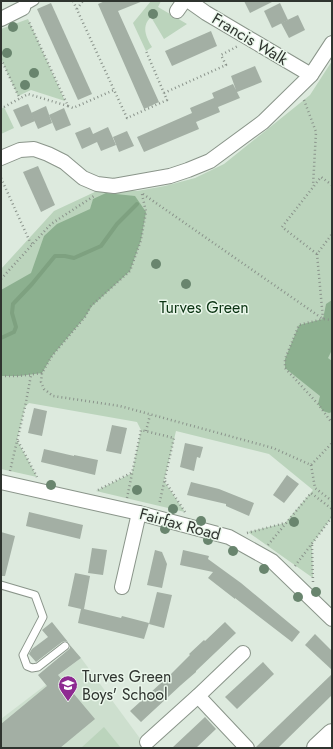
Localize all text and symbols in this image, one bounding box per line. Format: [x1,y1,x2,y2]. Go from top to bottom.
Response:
street label: Francis Walk [208,7,293,71]
park label: Turves Green [159,296,249,319]
street label: Fairfax Road [137,502,223,546]
place label: Turves Green Boys' School [82,665,171,706]
school or university icon: Turves Green Boys' School [57,674,79,702]

